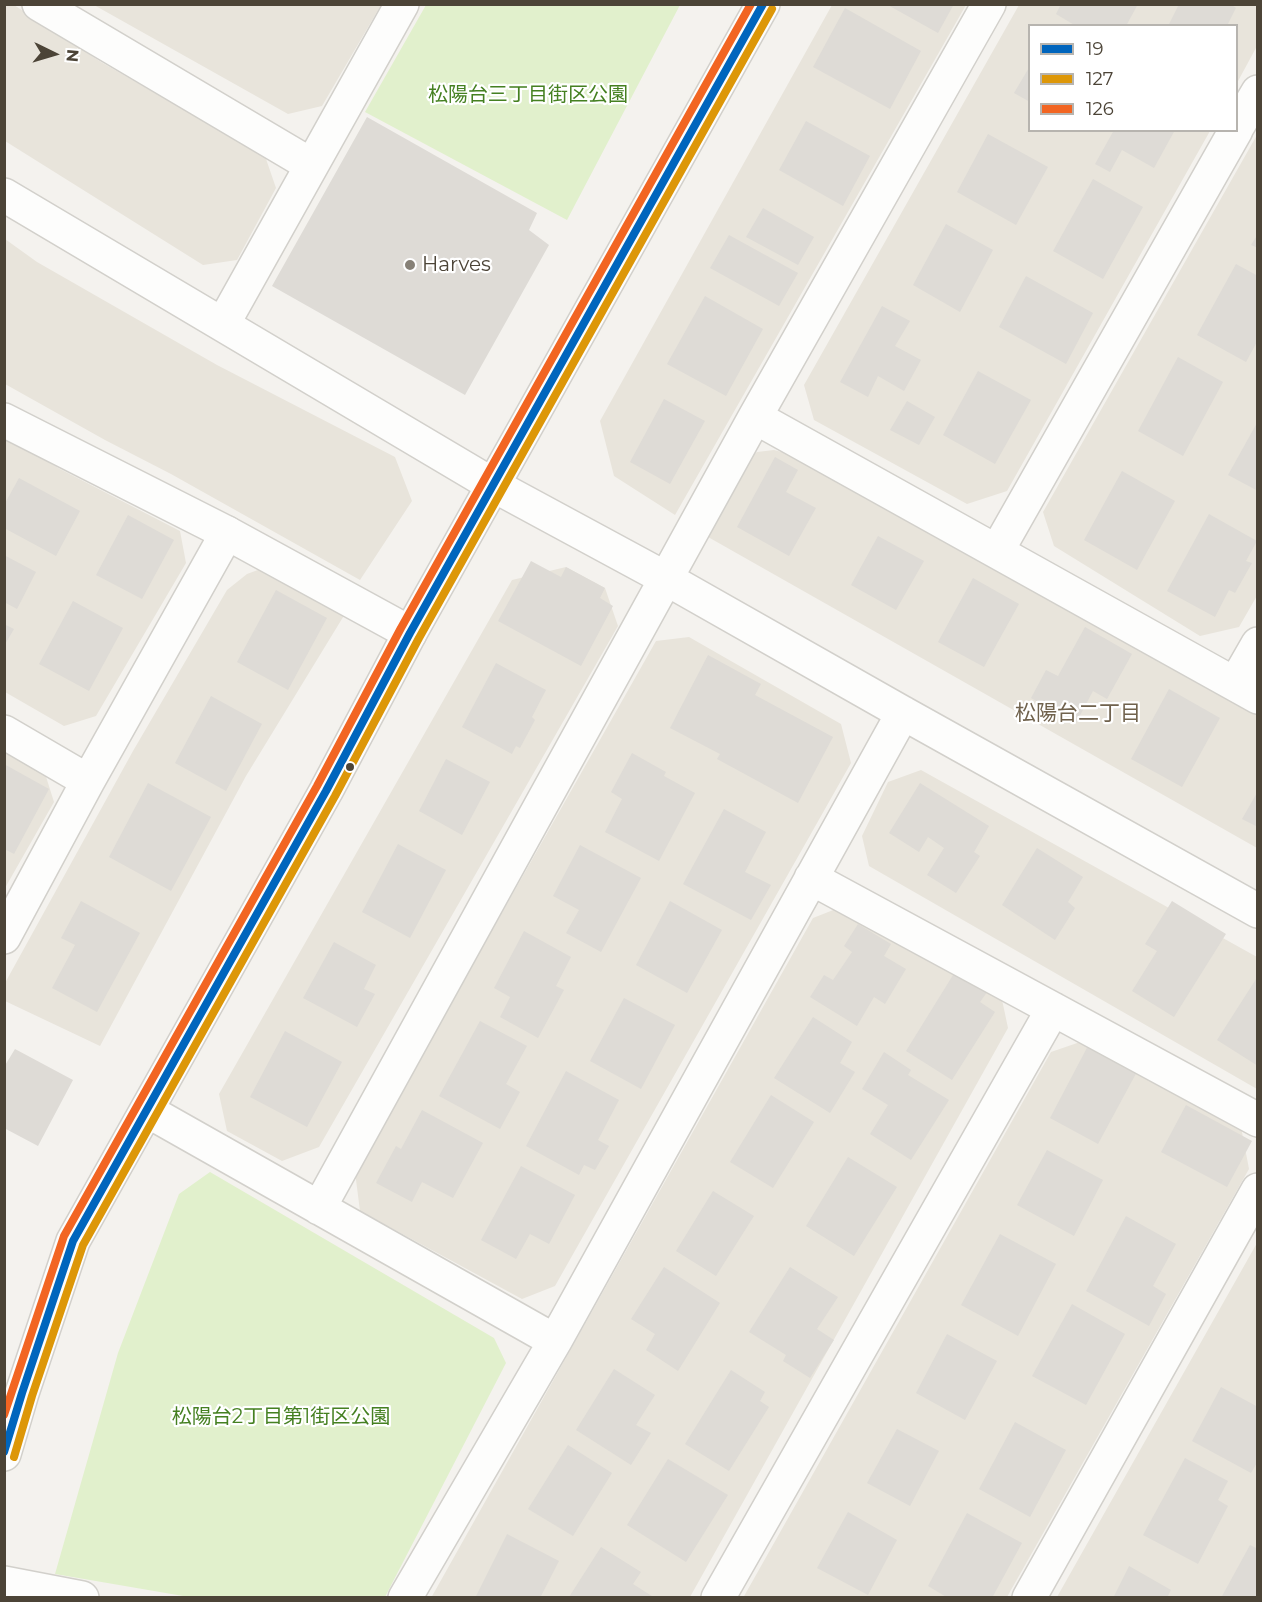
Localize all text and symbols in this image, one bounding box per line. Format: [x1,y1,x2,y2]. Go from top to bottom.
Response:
north arrow [24,24,84,84]
legend [1028,24,1238,132]
text: 19 [1086,38,1103,60]
text: N [62,48,82,63]
text: 127 [1086,68,1113,90]
park label: 松陽台三丁目街区公園 [428,83,628,107]
text: 126 [1086,98,1114,120]
place label: Harves [422,253,491,277]
marker: Harves [403,258,417,272]
district label: 松陽台二丁目 [1015,701,1141,727]
unlabelled marker [344,761,356,773]
park label: 松陽台2丁目第1街区公園 [172,1405,390,1429]

